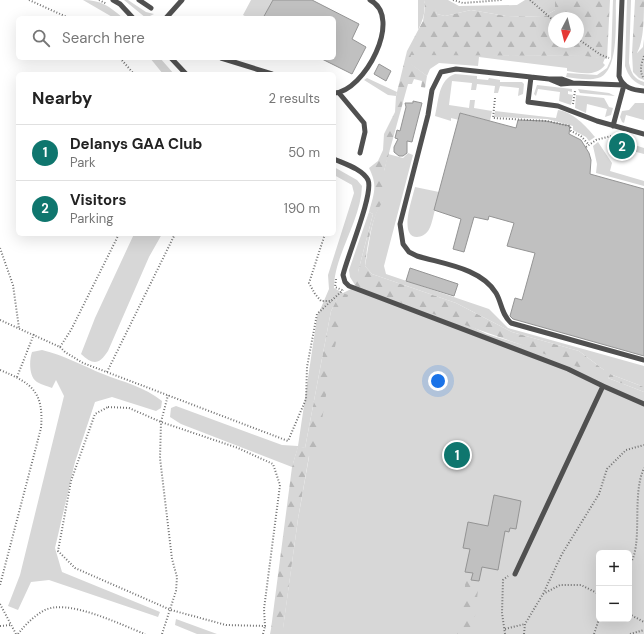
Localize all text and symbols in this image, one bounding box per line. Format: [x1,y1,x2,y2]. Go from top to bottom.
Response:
north arrow [548,12,584,48]
search box [16,16,336,60]
icon: search [30,27,52,49]
text: Search here [62,28,145,48]
text: Nearby [32,87,92,109]
text: 2 results [269,90,320,107]
pin: 2 [609,131,635,161]
text: Delanys GAA Club [70,134,202,154]
text: 1 [43,144,47,161]
text: 50 m [288,144,320,161]
text: Park [70,154,96,171]
text: Visitors [70,190,126,210]
text: 2 [41,200,49,217]
text: 190 m [284,200,320,217]
text: Parking [70,210,114,227]
your location [428,371,448,391]
pin: 1 [444,440,470,470]
map controls [596,550,632,622]
button: + [596,550,632,586]
button: − [596,586,632,622]

